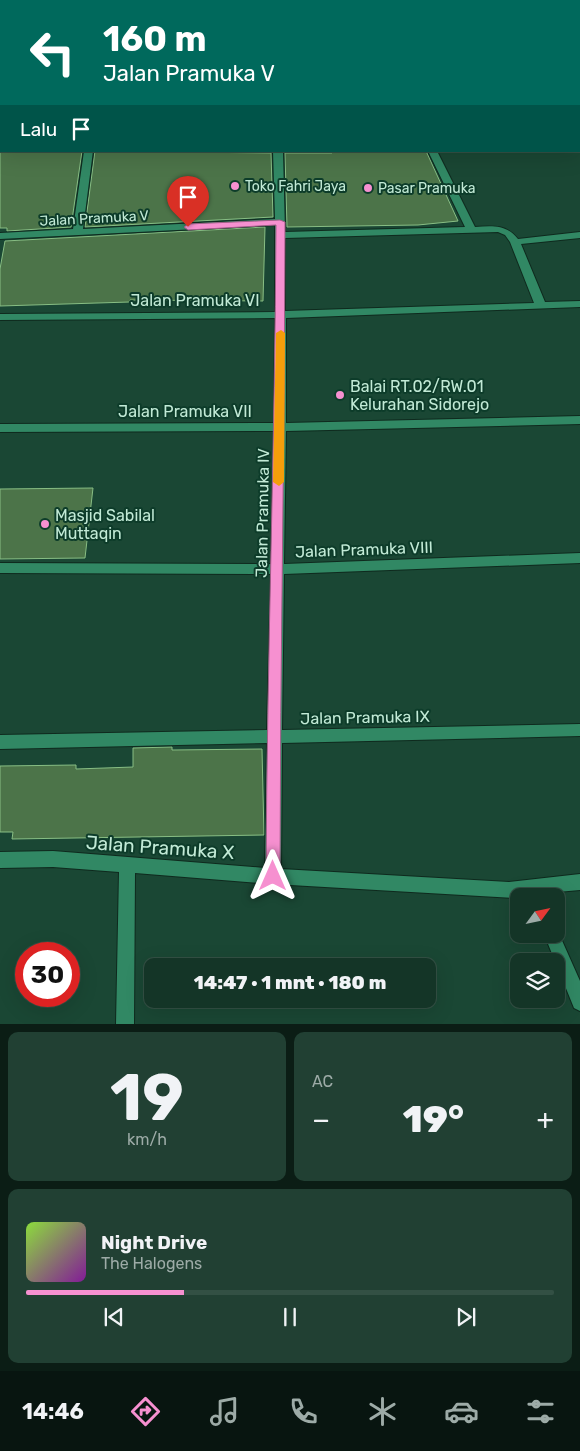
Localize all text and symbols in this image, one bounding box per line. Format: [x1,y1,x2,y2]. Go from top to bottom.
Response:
text: 160 m [103,18,207,60]
icon: left [20,20,85,85]
text: Jalan Pramuka V [103,60,275,87]
icon: arrive [67,115,95,143]
text: Lalu [20,118,57,141]
pin [167,176,209,227]
place label: Toko Fahri Jaya [245,178,346,195]
marker: Toko Fahri Jaya [229,180,241,192]
place label: Pasar Pramuka [378,180,475,197]
marker: Pasar Pramuka [362,182,374,194]
icon: arrive [174,183,202,211]
street label: Jalan Pramuka V [39,207,149,230]
street label: Jalan Pramuka VI [130,291,260,310]
place label: Balai RT.02/RW.01 Kelurahan Sidorejo [350,377,489,414]
marker: Balai RT.02/RW.01 Kelurahan Sidorejo [334,389,346,401]
street label: Jalan Pramuka VII [118,402,252,421]
street label: Jalan Pramuka IV [252,448,273,578]
place label: Masjid Sabilal Muttaqin [55,506,155,543]
marker: Masjid Sabilal Muttaqin [39,518,51,530]
street label: Jalan Pramuka VIII [295,538,433,561]
street label: Jalan Pramuka IX [300,707,430,728]
street label: Jalan Pramuka X [85,831,235,864]
position arrow [246,849,298,901]
north arrow [510,888,565,942]
map controls [510,888,565,1008]
speed limit sign: 30 [15,942,80,1007]
button: layers [510,953,565,1008]
text: 14:47 · 1 mnt · 180 m [194,971,386,994]
text: 19 [110,1059,184,1136]
text: AC [312,1072,333,1091]
text: 19° [403,1096,464,1142]
text: − [312,1103,330,1136]
text: + [537,1103,554,1136]
text: km/h [127,1130,167,1149]
text: Night Drive [101,1231,207,1254]
text: The Halogens [101,1254,202,1273]
icon: previous [100,1303,128,1331]
icon: pause [276,1303,304,1331]
icon: next [452,1303,480,1331]
icon: directions [128,1394,163,1429]
icon: music [207,1394,242,1429]
icon: phone [286,1394,321,1429]
icon: climate [365,1394,400,1429]
icon: car [444,1394,479,1429]
icon: filters [523,1394,558,1429]
text: 14:46 [22,1398,84,1425]

